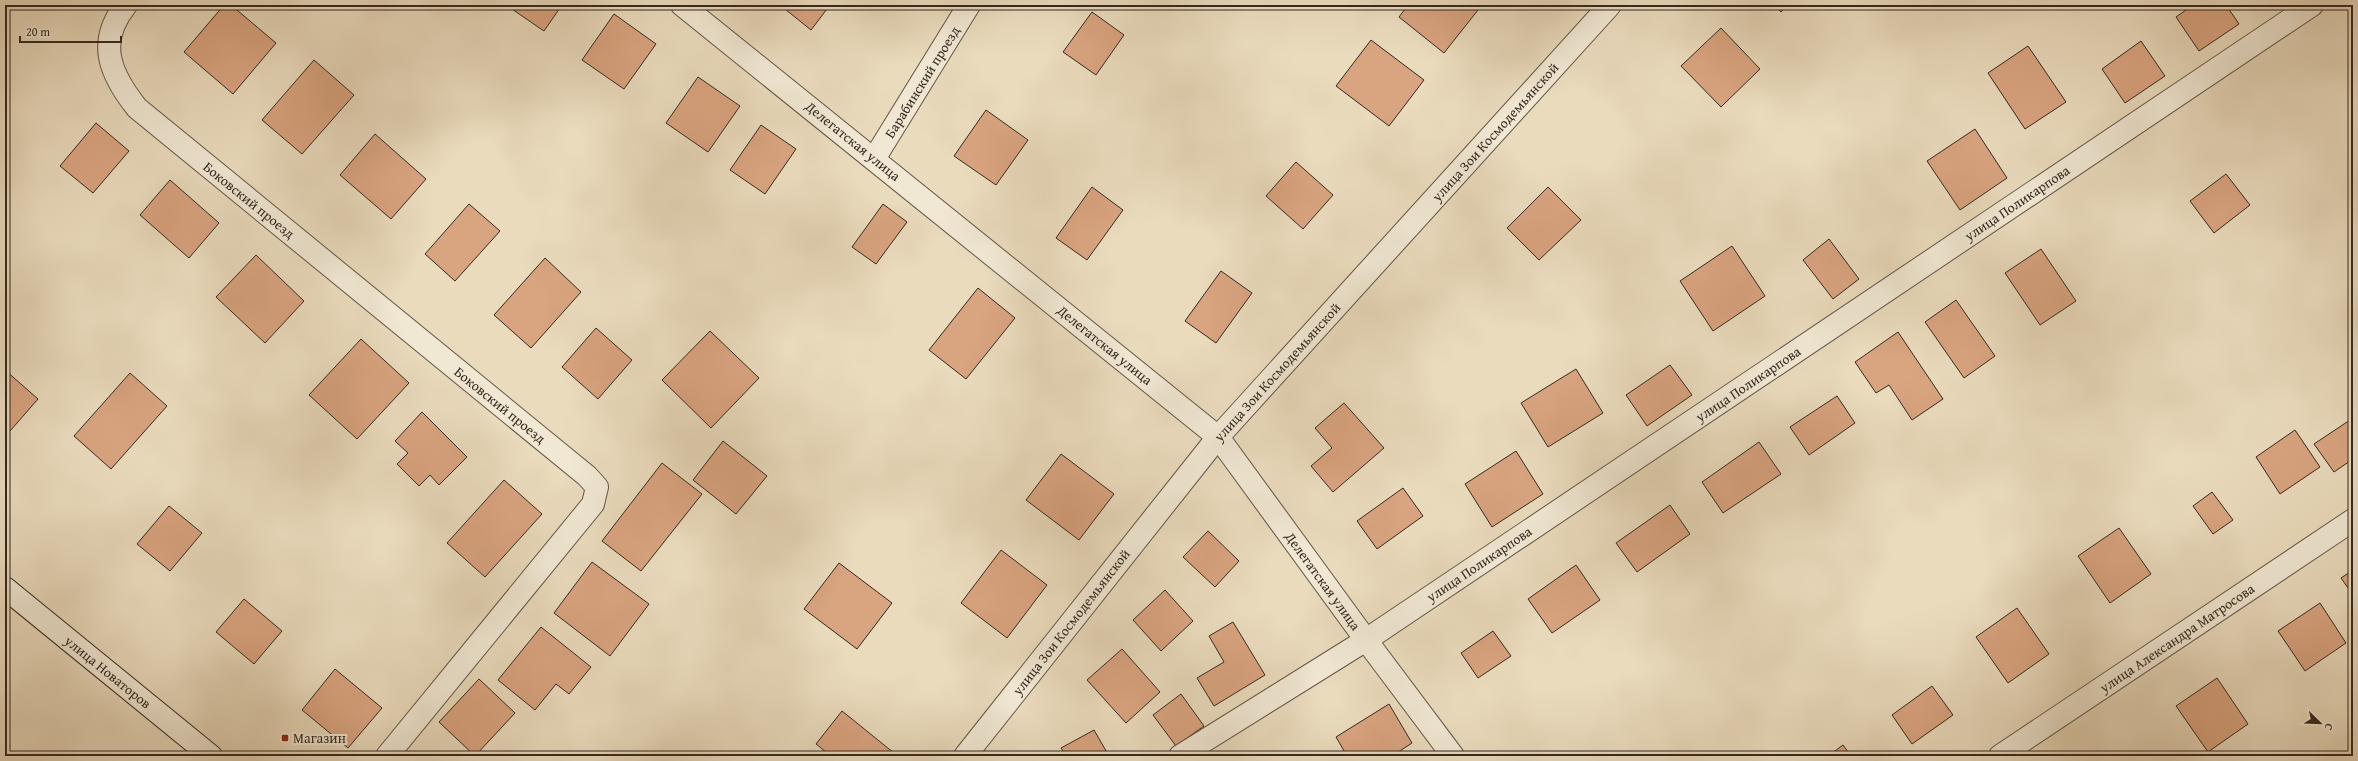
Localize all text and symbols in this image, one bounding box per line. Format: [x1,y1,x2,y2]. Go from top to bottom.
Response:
scale bar [20,18,121,44]
street label: Барабинский проезд [879,22,965,142]
text: 20 m [26,23,50,40]
street label: улица Зои Космодемьянской [1426,58,1563,207]
street label: Делегатская улица [800,96,905,186]
street label: Боковский проезд [199,157,299,243]
street label: улица Поликарпова [1960,160,2074,246]
street label: улица Зои Космодемьянской [1208,298,1345,447]
street label: Делегатская улица [1052,300,1157,390]
street label: улица Поликарпова [1691,341,1805,427]
street label: Боковский проезд [450,362,550,448]
street label: улица Поликарпова [1422,521,1536,607]
street label: Делегатская улица [1280,527,1366,635]
street label: улица Зои Космодемьянской [1007,545,1135,700]
street label: улица Александра Матросова [2095,578,2259,698]
street label: улица Новаторов [60,630,156,713]
north arrow [2300,703,2340,743]
text: С [2321,721,2338,733]
place label: Магазин [293,728,346,748]
marker: Магазин [280,733,290,743]

